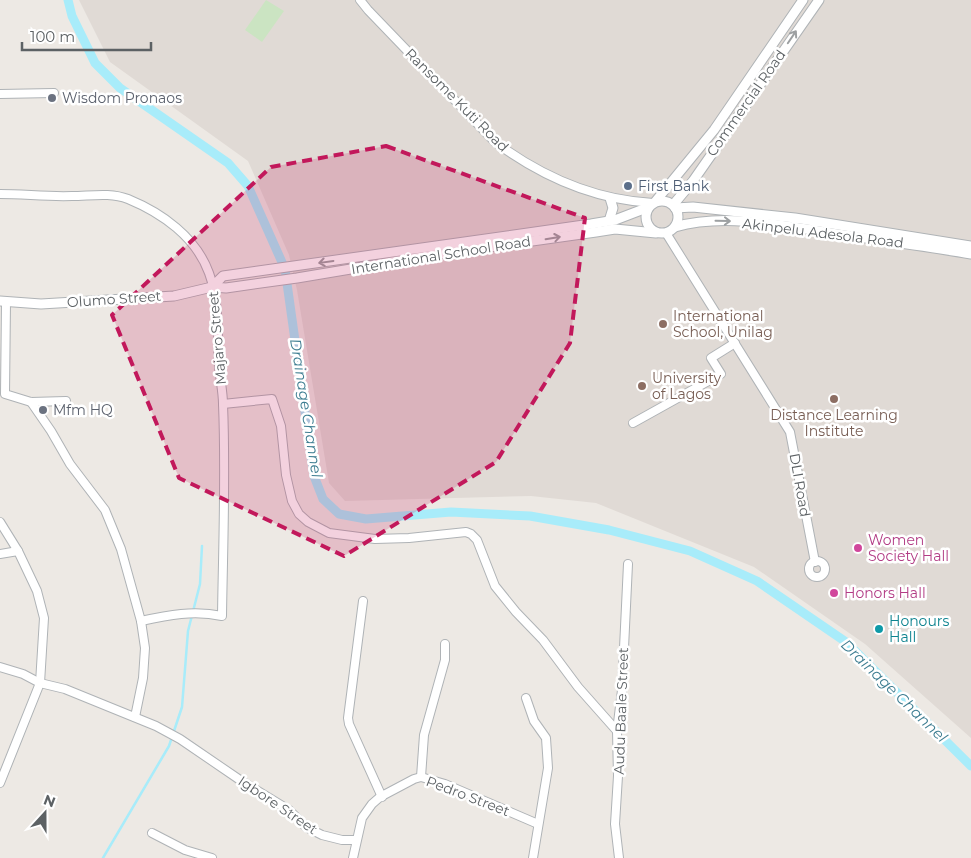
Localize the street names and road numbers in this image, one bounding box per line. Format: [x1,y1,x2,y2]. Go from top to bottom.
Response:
street label: Ransome Kuti Road [401,44,513,156]
street label: Commercial Road [703,46,789,160]
street label: Akinpelu Adesola Road [741,214,905,252]
street label: International School Road [350,232,532,278]
street label: Olumo Street [66,287,162,311]
street label: Majaro Street [204,290,230,386]
street label: DLI Road [786,452,814,518]
street label: Audu Baale Street [610,647,632,775]
street label: Igbore Street [235,772,321,838]
street label: Pedro Street [424,772,513,820]

